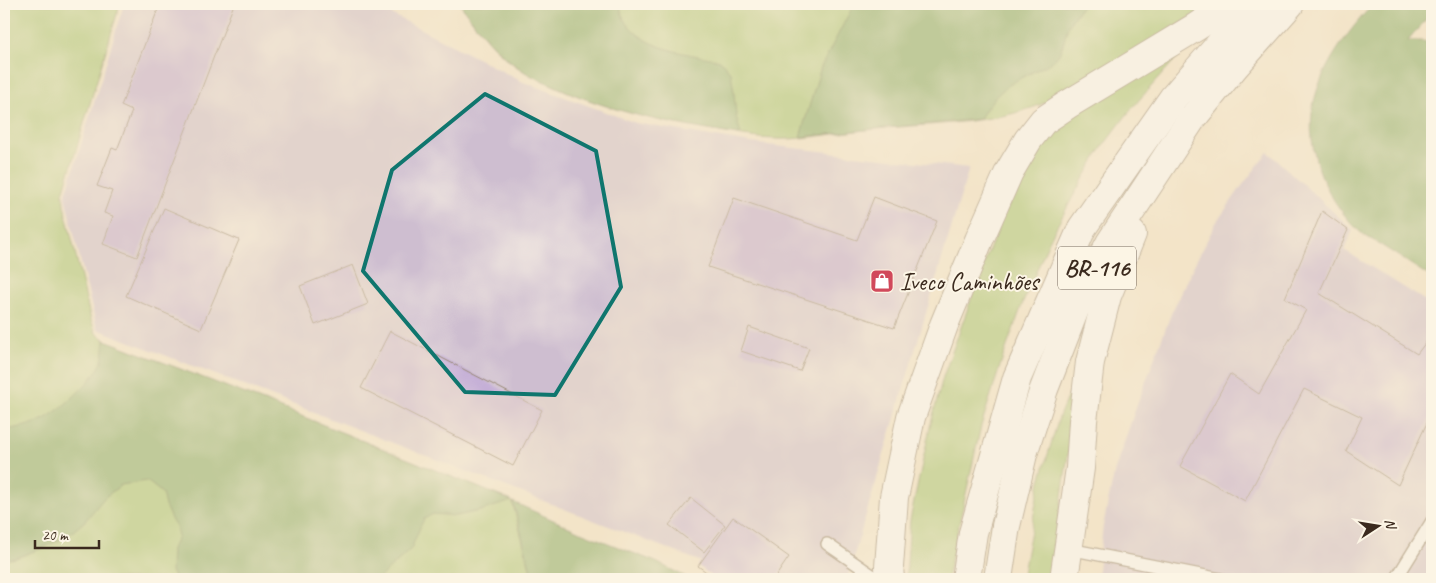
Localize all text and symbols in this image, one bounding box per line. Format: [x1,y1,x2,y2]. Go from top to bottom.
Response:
road number: BR-116 [1058,247,1136,290]
place label: Iveco Caminhões [900,266,1041,298]
shop icon: Iveco Caminhões [869,268,895,294]
north arrow [1354,500,1404,550]
text: N [1381,517,1400,532]
scale bar [35,518,99,550]
text: 20 m [42,526,69,545]

